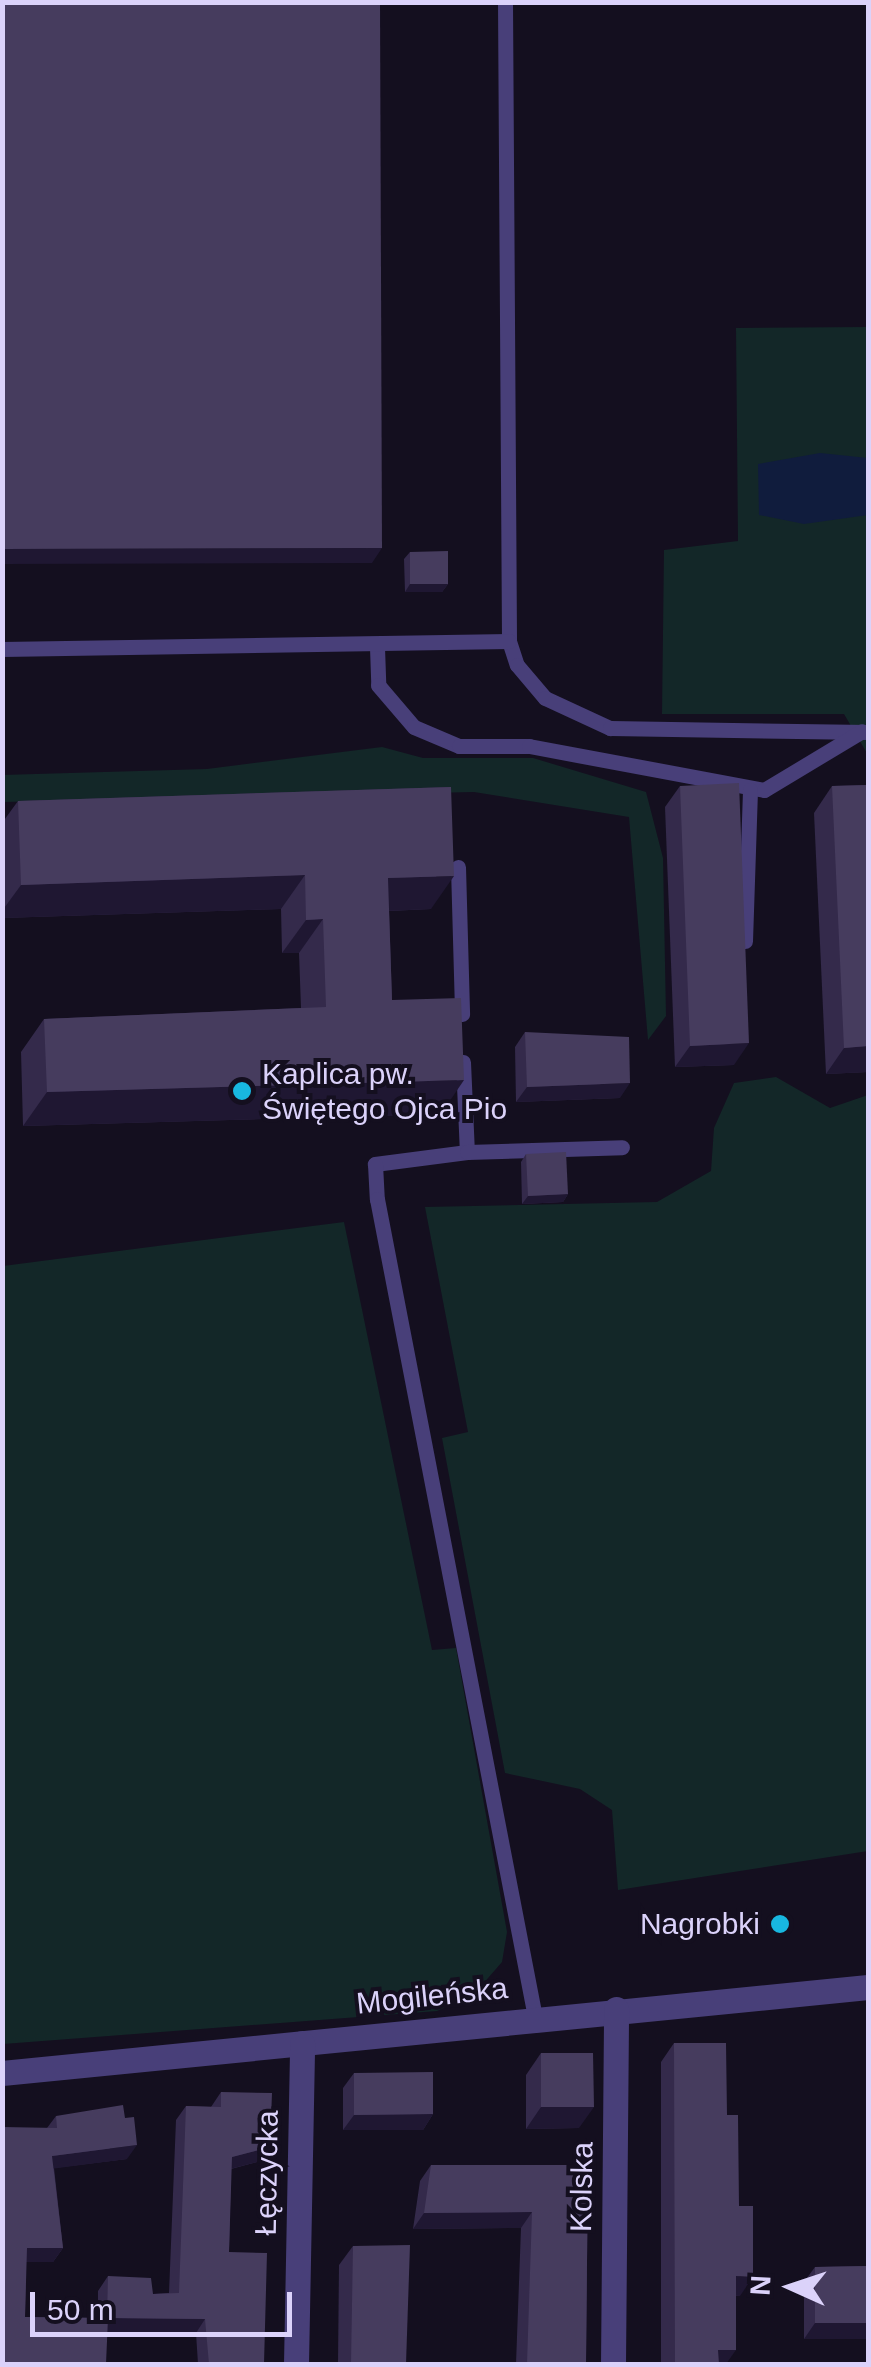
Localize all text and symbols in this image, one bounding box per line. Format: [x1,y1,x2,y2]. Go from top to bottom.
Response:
place label: Kaplica pw. Świętego Ojca Pio [262,1056,507,1126]
marker: Kaplica pw. Świętego Ojca Pio [231,1080,253,1102]
place label: Nagrobki [640,1906,760,1942]
marker: Nagrobki [769,1913,791,1935]
street label: Mogileńska [355,1970,509,2022]
street label: Łęczycka [248,2110,286,2236]
street label: Kolska [563,2142,601,2232]
north arrow [741,2237,841,2337]
scale bar [35,2272,298,2334]
text: N [745,2274,777,2296]
text: 50 m [47,2293,114,2326]

